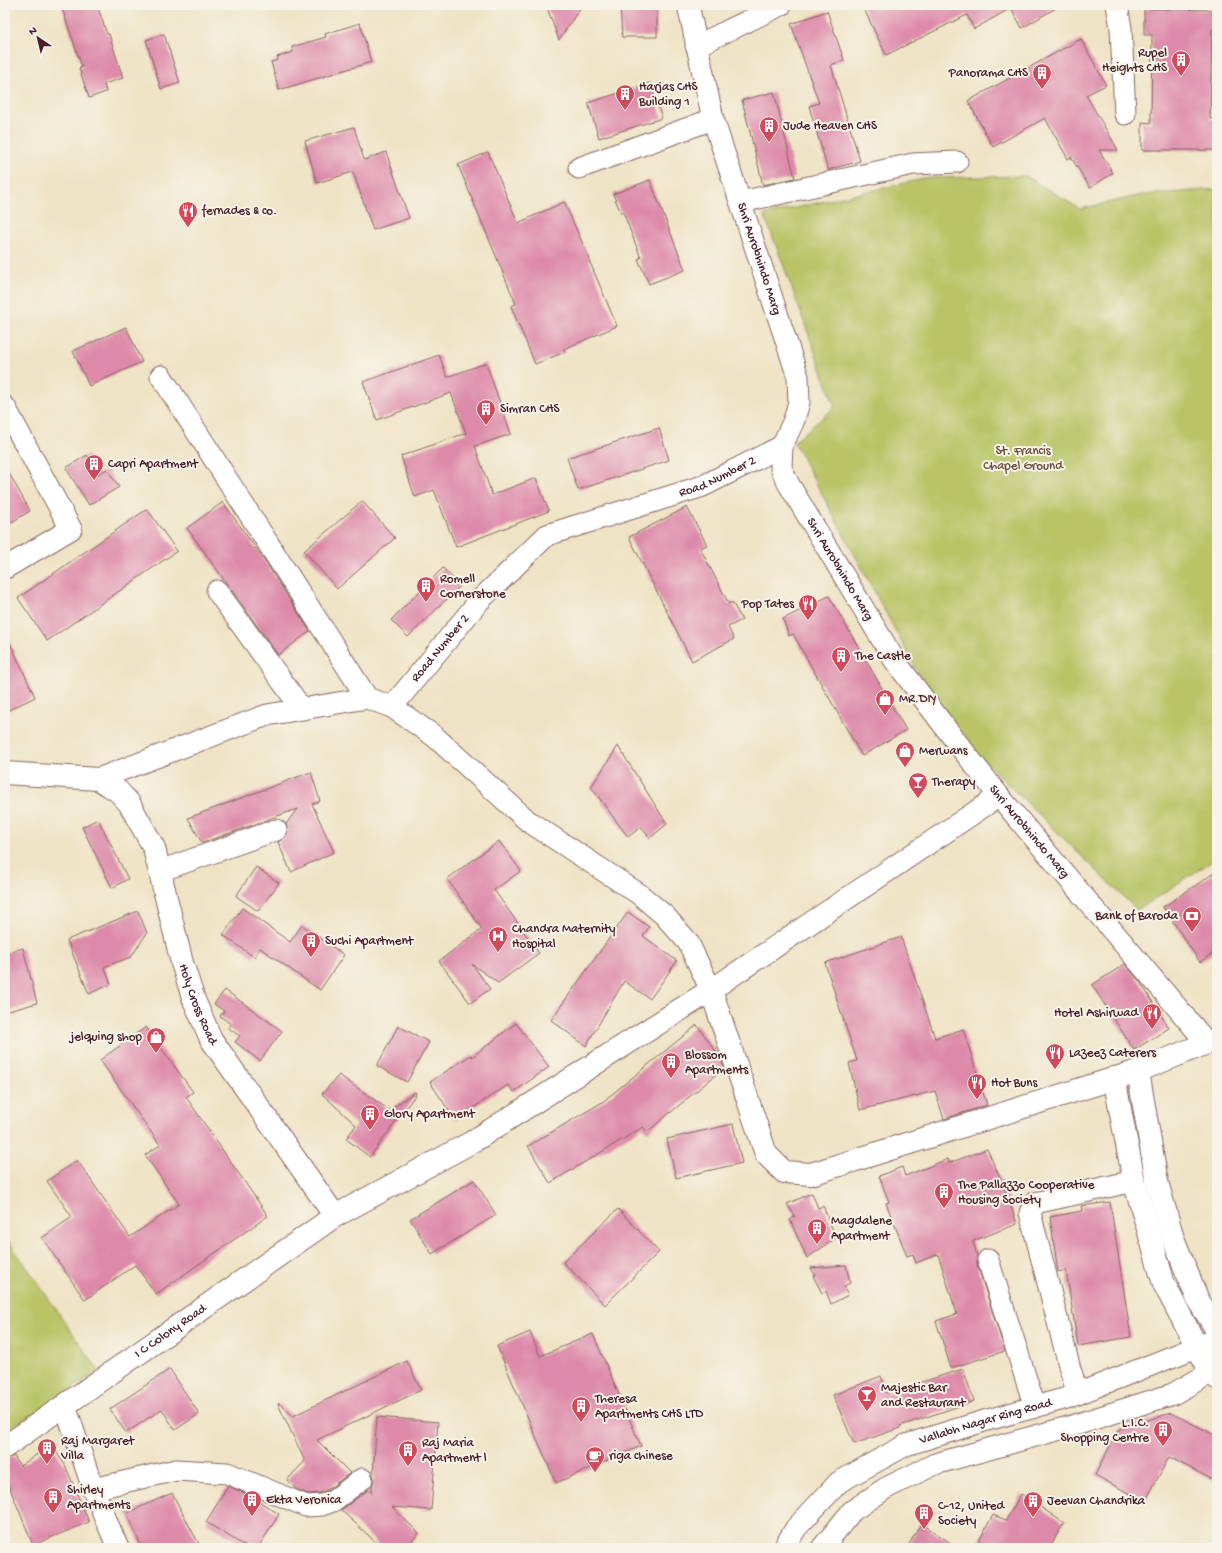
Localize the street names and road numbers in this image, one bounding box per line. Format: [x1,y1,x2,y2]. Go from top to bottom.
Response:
street label: Shri Aurobhindo Marg [734,201,785,317]
street label: Road Number 2 [677,453,759,501]
street label: Shri Aurobhindo Marg [803,515,877,623]
street label: Road Number 2 [408,611,473,685]
street label: Shri Aurobhindo Marg [986,782,1073,881]
street label: Holy Cross Road [175,962,221,1049]
street label: I C Colony Road [132,1300,210,1361]
street label: Vallabh Nagar Ring Road [917,1395,1055,1448]

